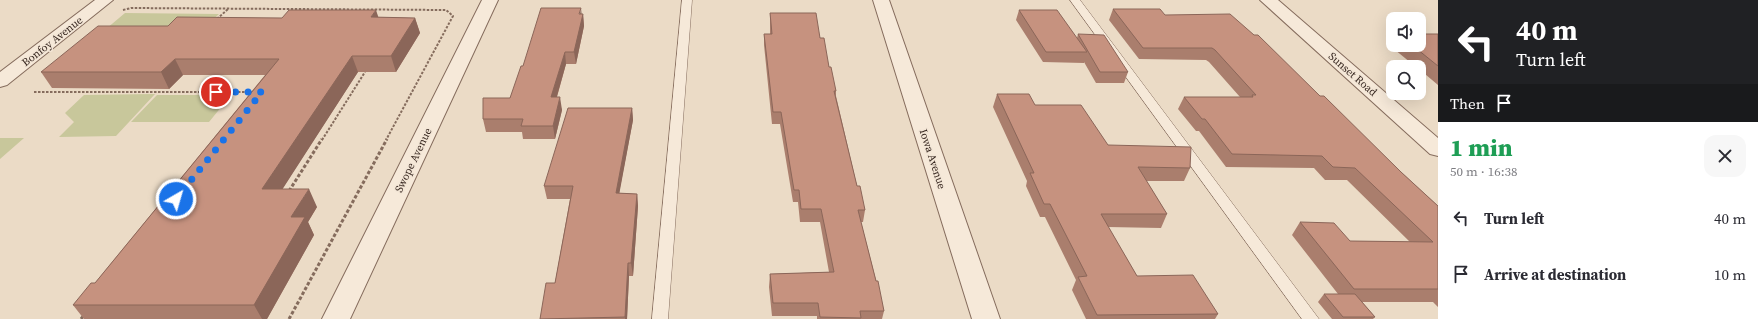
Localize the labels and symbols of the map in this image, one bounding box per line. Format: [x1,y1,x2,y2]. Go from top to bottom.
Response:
street label: Bonfoy Avenue [19,13,86,70]
street label: Sunset Road [1325,49,1381,100]
pin [199,75,233,109]
street label: Swope Avenue [391,125,436,195]
street label: Iowa Avenue [916,127,949,192]
position arrow [155,178,197,220]

